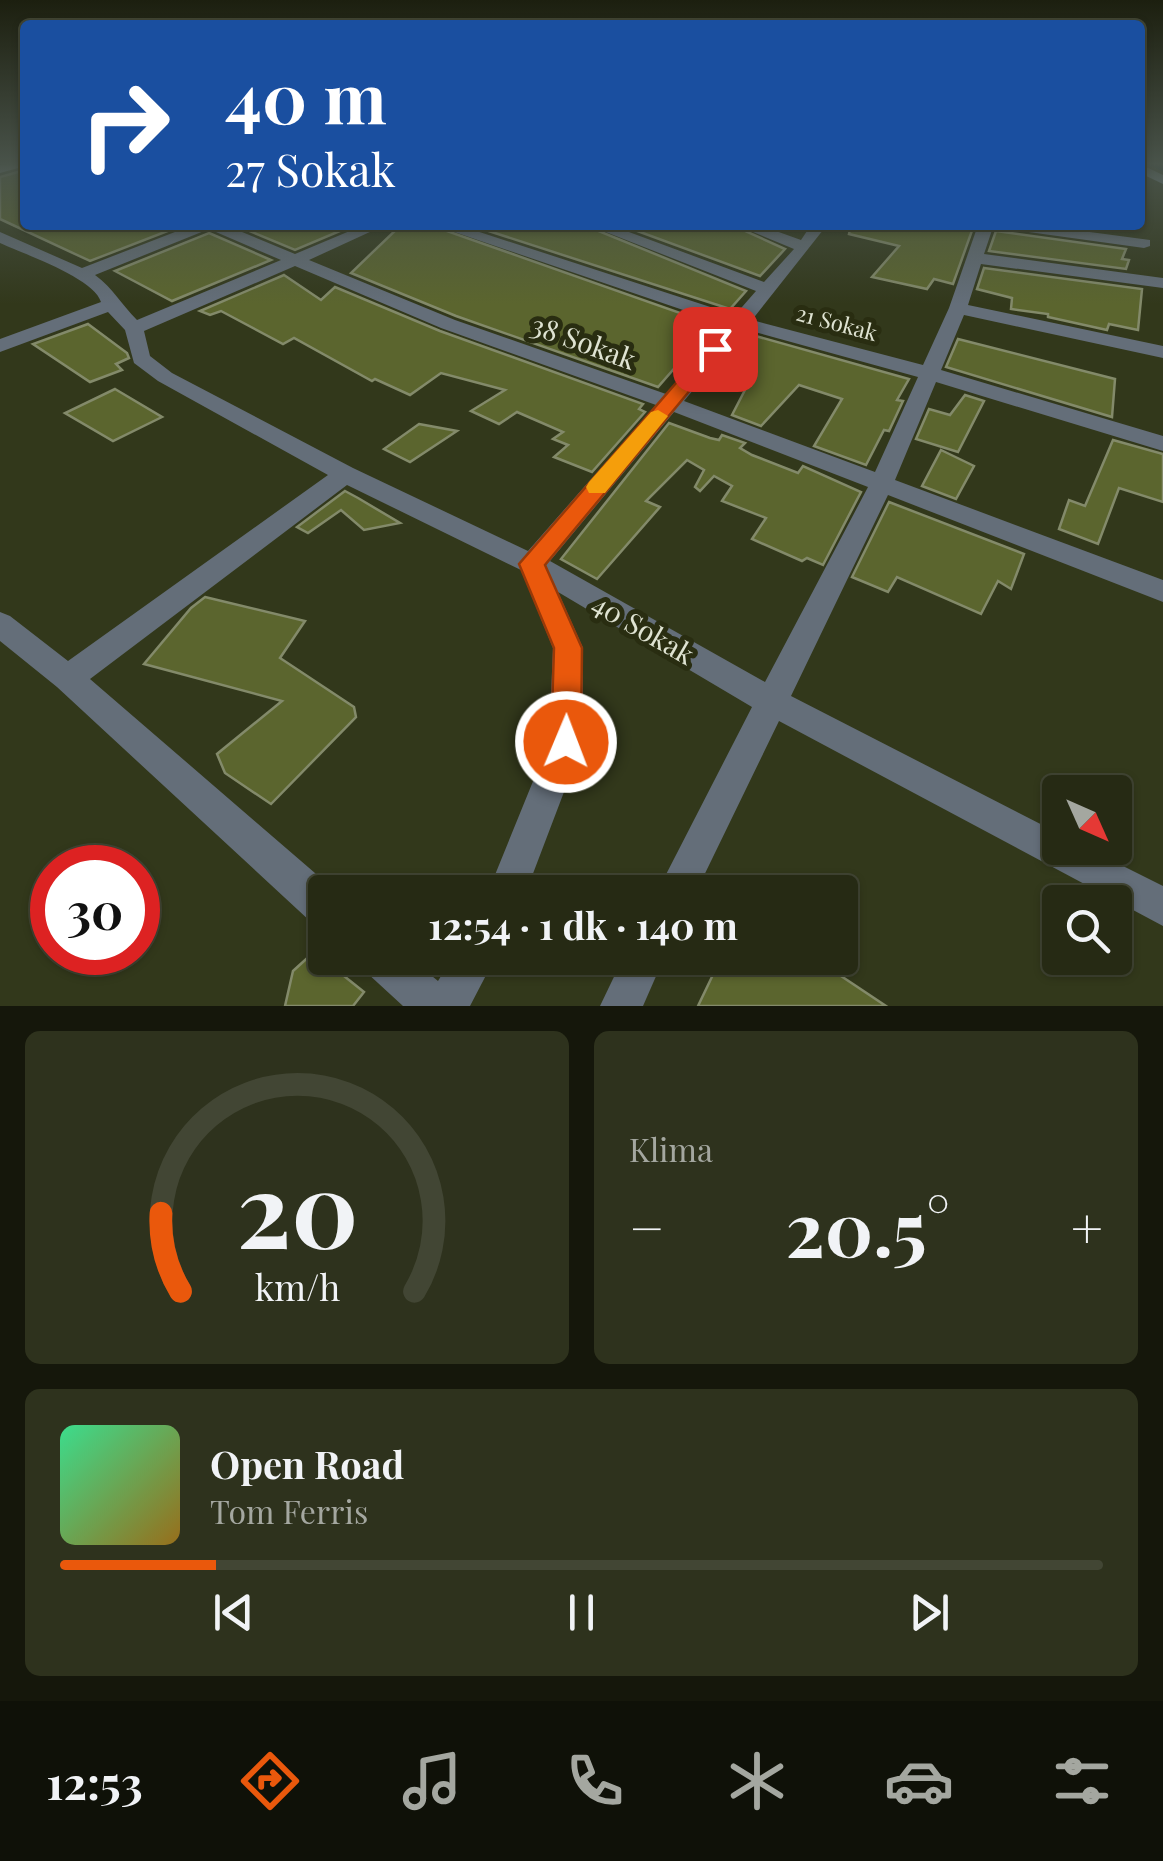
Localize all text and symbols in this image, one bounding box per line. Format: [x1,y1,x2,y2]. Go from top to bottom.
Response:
text: 40 m [225,48,387,142]
icon: right [60,60,190,190]
text: 27 Sokak [225,138,396,198]
street label: 21 Sokak [793,297,881,347]
street label: 38 Sokak [527,305,642,377]
pin [673,307,758,392]
icon: arrive [688,322,743,377]
street label: 40 Sokak [586,584,702,672]
position arrow [514,690,618,794]
north arrow [1042,775,1132,865]
map controls [1042,775,1132,975]
speed limit sign: 30 [30,845,160,975]
button: search [1042,885,1132,975]
text: 12:54 · 1 dk · 140 m [428,899,738,950]
text: Klima [629,1127,713,1170]
text: 20 [236,1136,358,1275]
text: 20.5° [786,1176,950,1276]
text: − [629,1189,665,1263]
text: + [1071,1189,1103,1263]
text: km/h [254,1262,340,1310]
text: Open Road [210,1438,404,1489]
text: Tom Ferris [210,1489,368,1532]
icon: previous [206,1585,261,1640]
icon: pause [554,1585,609,1640]
icon: next [902,1585,957,1640]
icon: directions [235,1746,305,1816]
icon: music [397,1746,467,1816]
icon: phone [560,1746,630,1816]
icon: climate [722,1746,792,1816]
icon: car [884,1746,954,1816]
icon: filters [1047,1746,1117,1816]
text: 12:53 [46,1751,143,1811]

